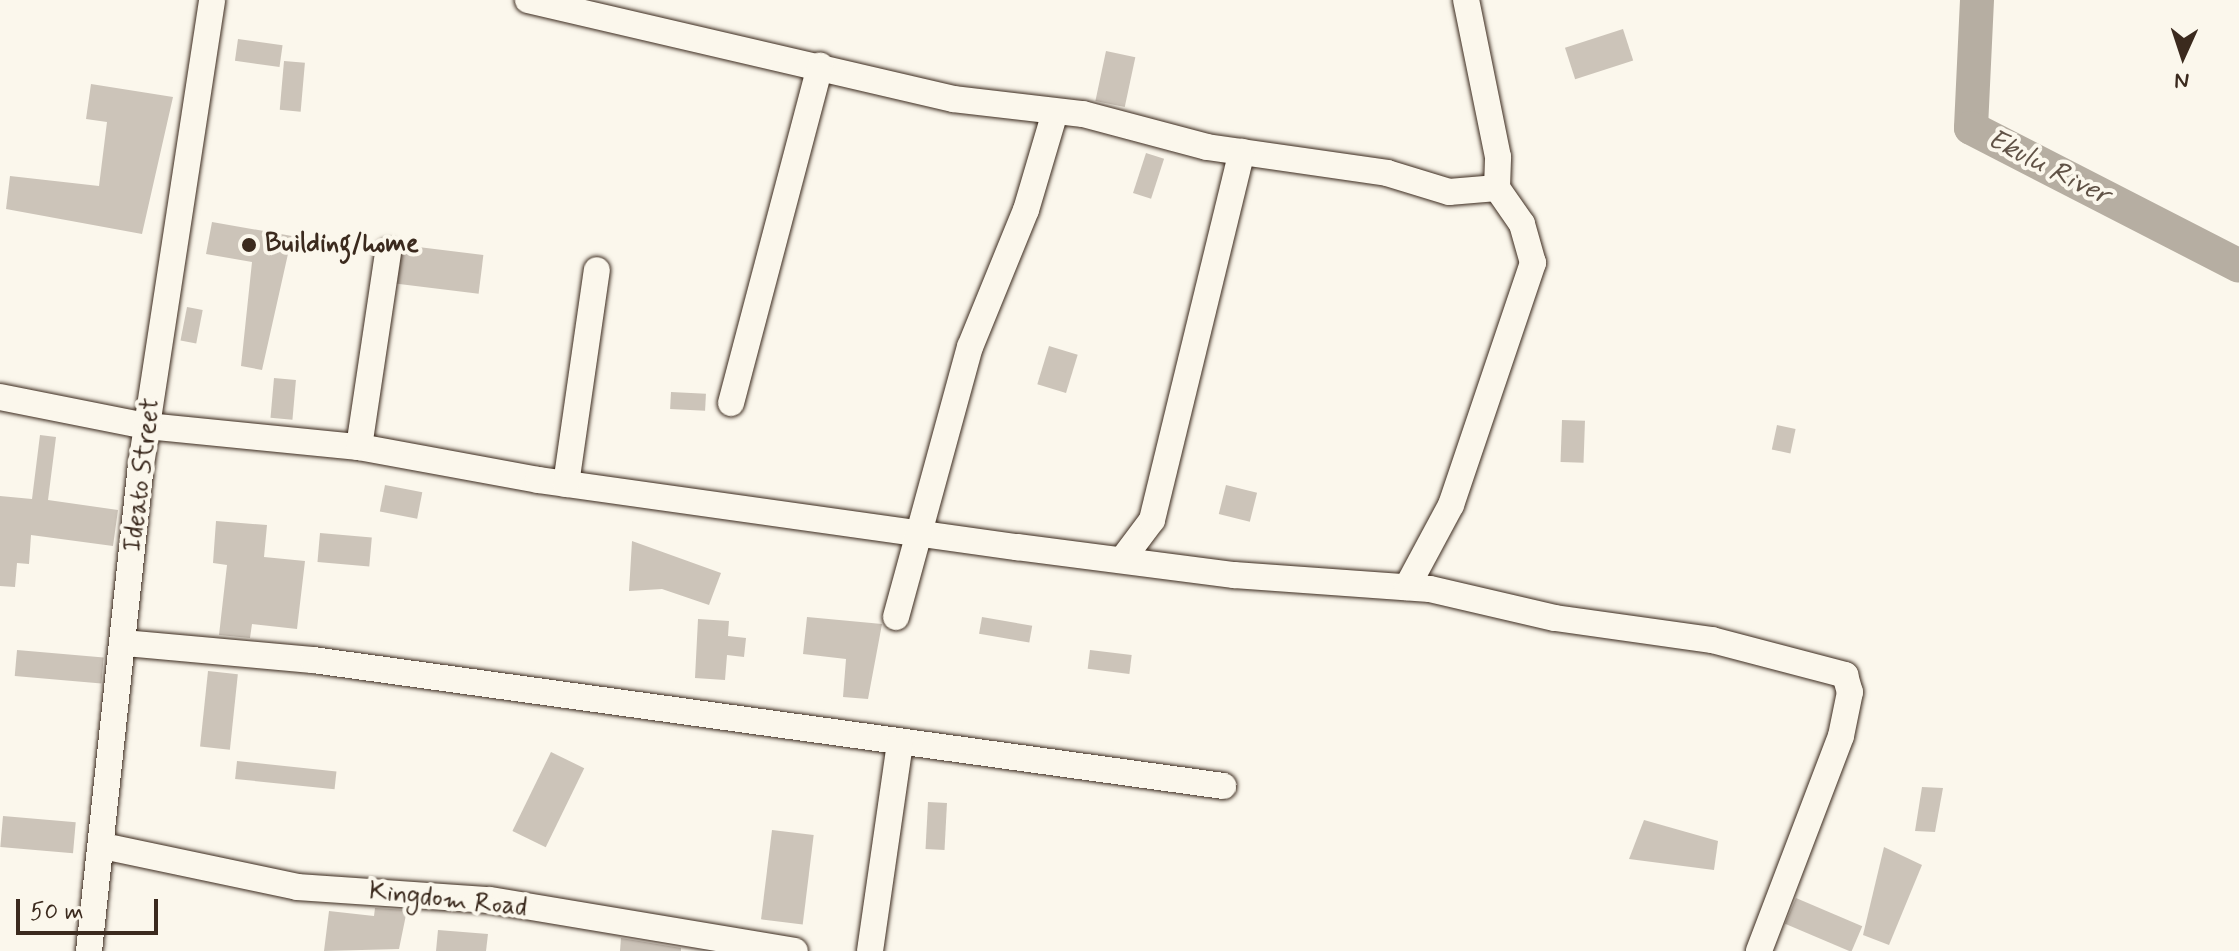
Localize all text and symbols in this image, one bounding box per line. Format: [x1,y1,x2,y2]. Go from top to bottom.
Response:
north arrow [2143,16,2223,96]
text: N [2174,66,2190,94]
water label: Ekulu River [1982,123,2114,213]
place label: Building/home [265,229,419,261]
marker: Building/home [240,236,258,254]
street label: Ideato Street [118,397,168,553]
street label: Kingdom Road [368,877,528,925]
scale bar [20,883,162,933]
text: 50 m [30,897,84,928]

